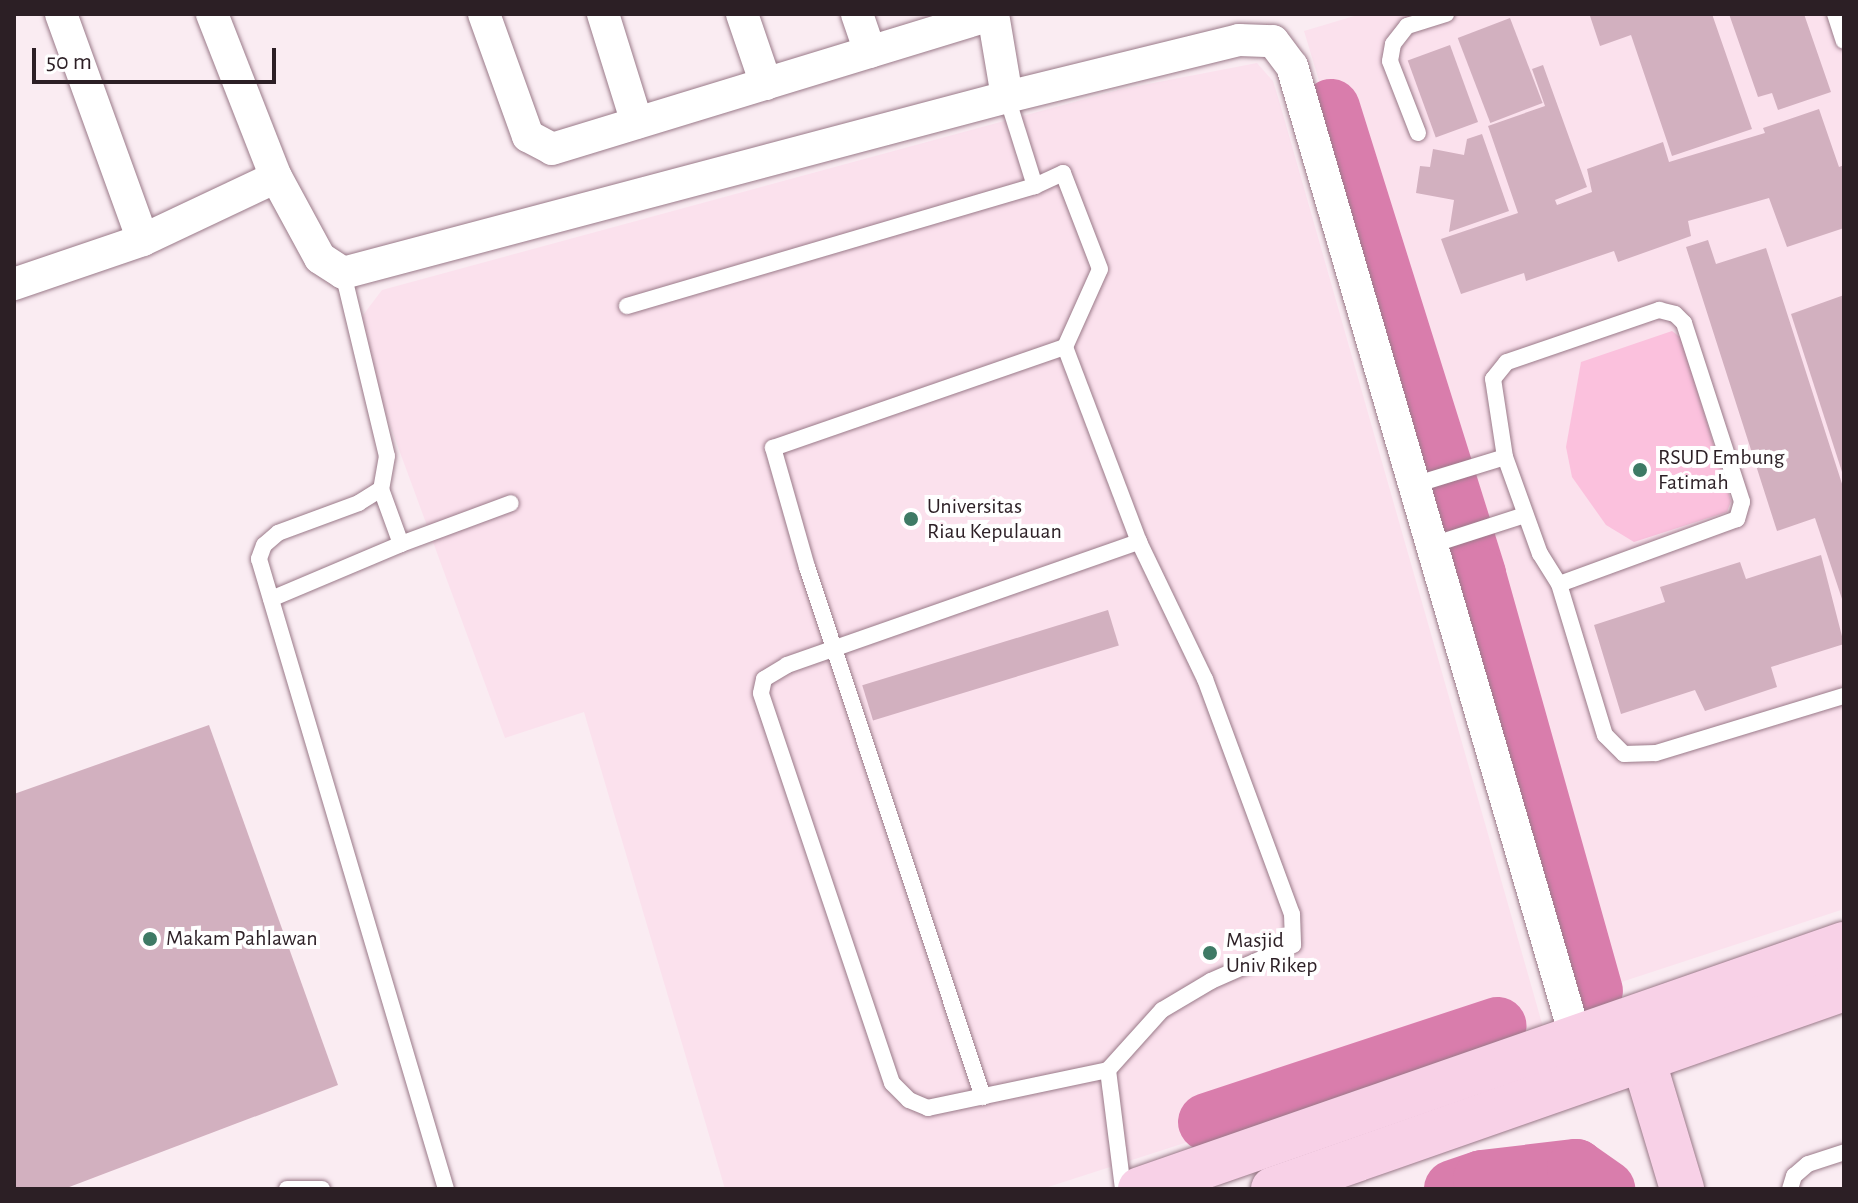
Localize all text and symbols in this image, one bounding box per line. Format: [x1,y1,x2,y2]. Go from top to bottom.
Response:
scale bar [36,32,280,82]
text: 50 m [46,50,92,74]
place label: RSUD Embung Fatimah [1658,444,1785,496]
marker: RSUD Embung Fatimah [1629,459,1651,481]
place label: Universitas Riau Kepulauan [927,493,1062,544]
marker: Universitas Riau Kepulauan [902,510,920,528]
place label: Makam Pahlawan [166,926,318,952]
place label: Masjid Univ Rikep [1226,927,1317,978]
marker: Makam Pahlawan [141,930,159,948]
marker: Masjid Univ Rikep [1201,944,1219,962]

